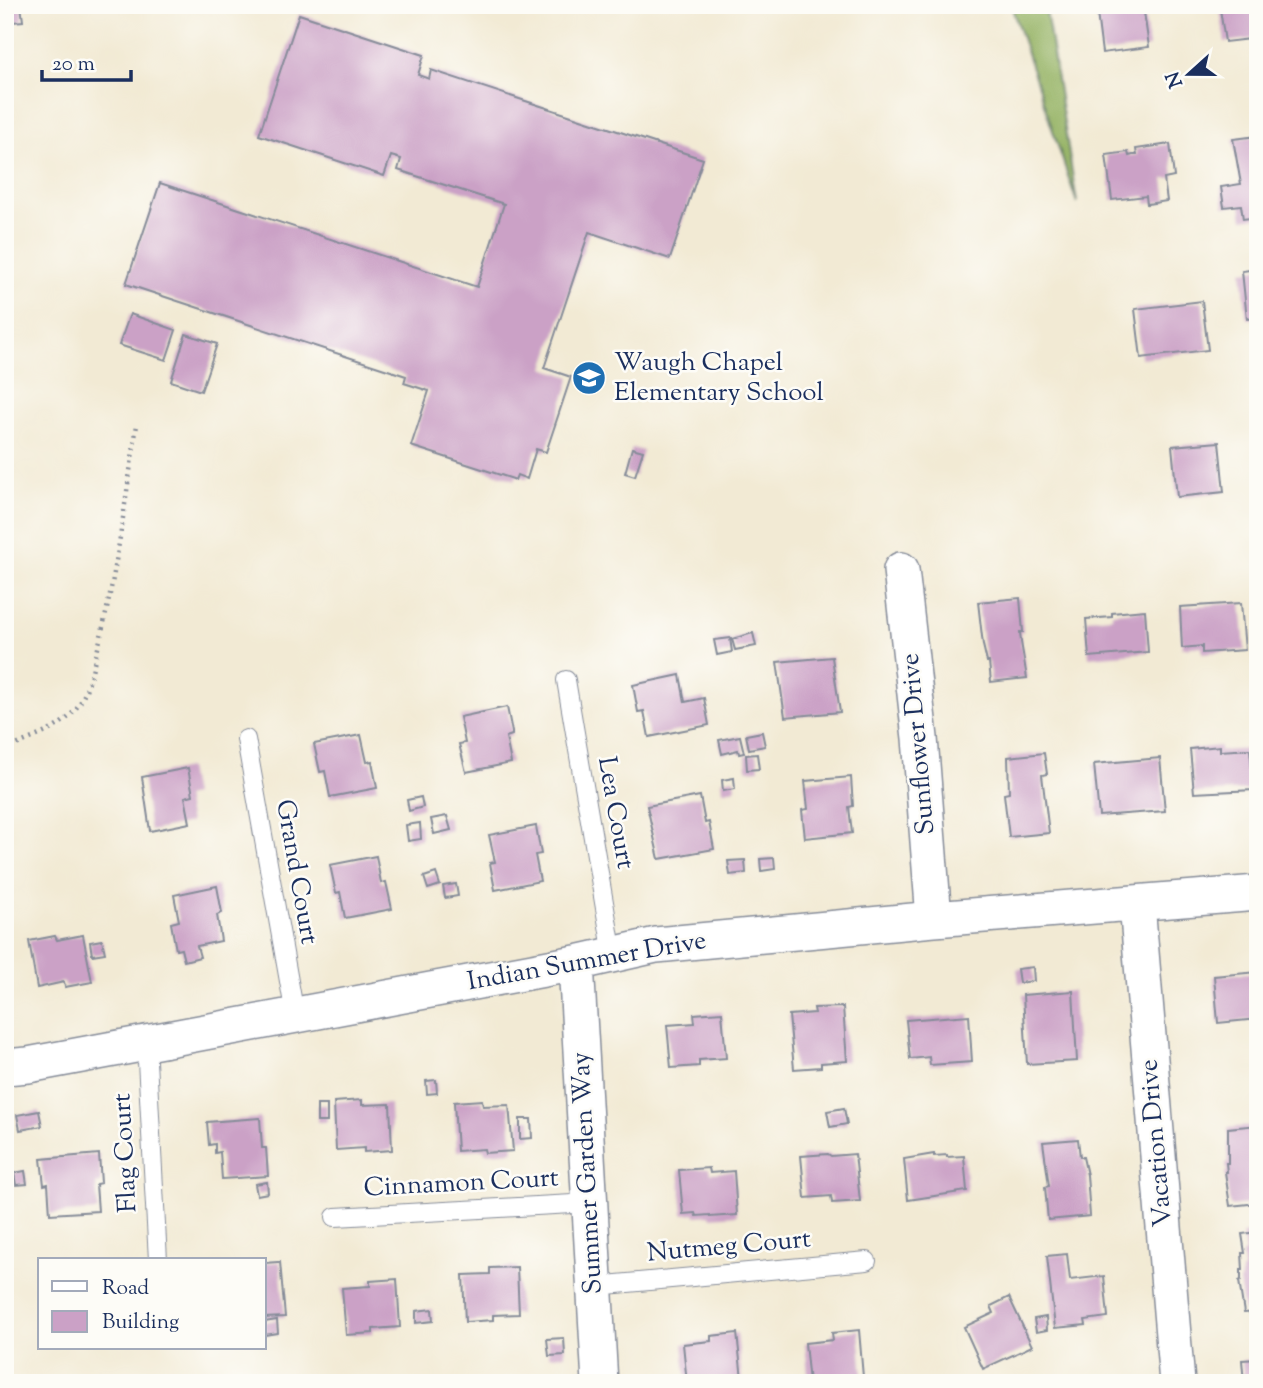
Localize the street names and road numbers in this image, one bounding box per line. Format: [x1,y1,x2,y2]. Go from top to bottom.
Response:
street label: Sunflower Drive [893,652,945,836]
street label: Lea Court [587,754,643,872]
street label: Grand Court [265,797,327,947]
street label: Indian Summer Drive [465,923,709,1001]
street label: Summer Garden Way [563,1051,613,1295]
street label: Vacation Drive [1131,1058,1183,1228]
street label: Flag Court [104,1092,148,1214]
street label: Cinnamon Court [363,1160,560,1208]
street label: Nutmeg Court [646,1221,812,1273]

